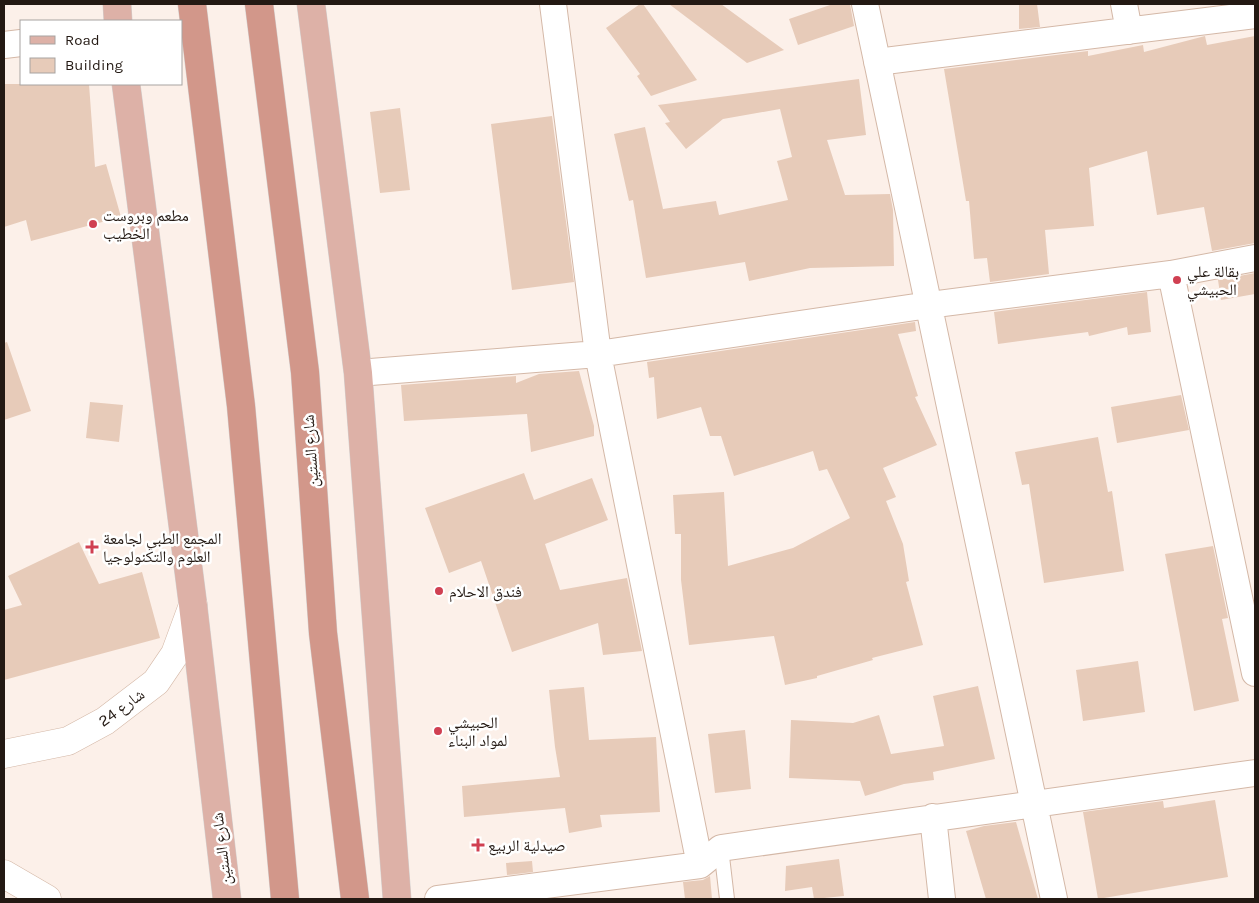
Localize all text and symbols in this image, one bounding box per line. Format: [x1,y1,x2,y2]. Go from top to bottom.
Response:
legend [20,20,182,85]
text: Road [65,31,100,49]
text: Building [65,56,123,74]
place label: مطعم وبروست الخطيب [103,206,189,243]
marker: مطعم وبروست الخطيب [87,218,99,230]
place label: بقالة علي الحبيشي [1187,262,1239,302]
marker: بقالة علي الحبيشي [1171,274,1183,286]
street label: شارع الستين [298,414,324,488]
place label: المجمع الطبي لجامعة العلوم والتكنولوجيا [103,529,221,567]
marker: المجمع الطبي لجامعة العلوم والتكنولوجيا [85,540,99,554]
place label: فندق الاحلام [449,582,522,602]
marker: فندق الاحلام [433,585,445,597]
street label: شارع 24 [94,684,149,731]
place label: الحبيشي لمواد البناء [448,713,507,750]
marker: الحبيشي لمواد البناء [432,725,444,737]
street label: شارع الستين [208,811,236,886]
place label: صيدلية الربيع [488,836,566,856]
marker: صيدلية الربيع [472,839,484,851]

